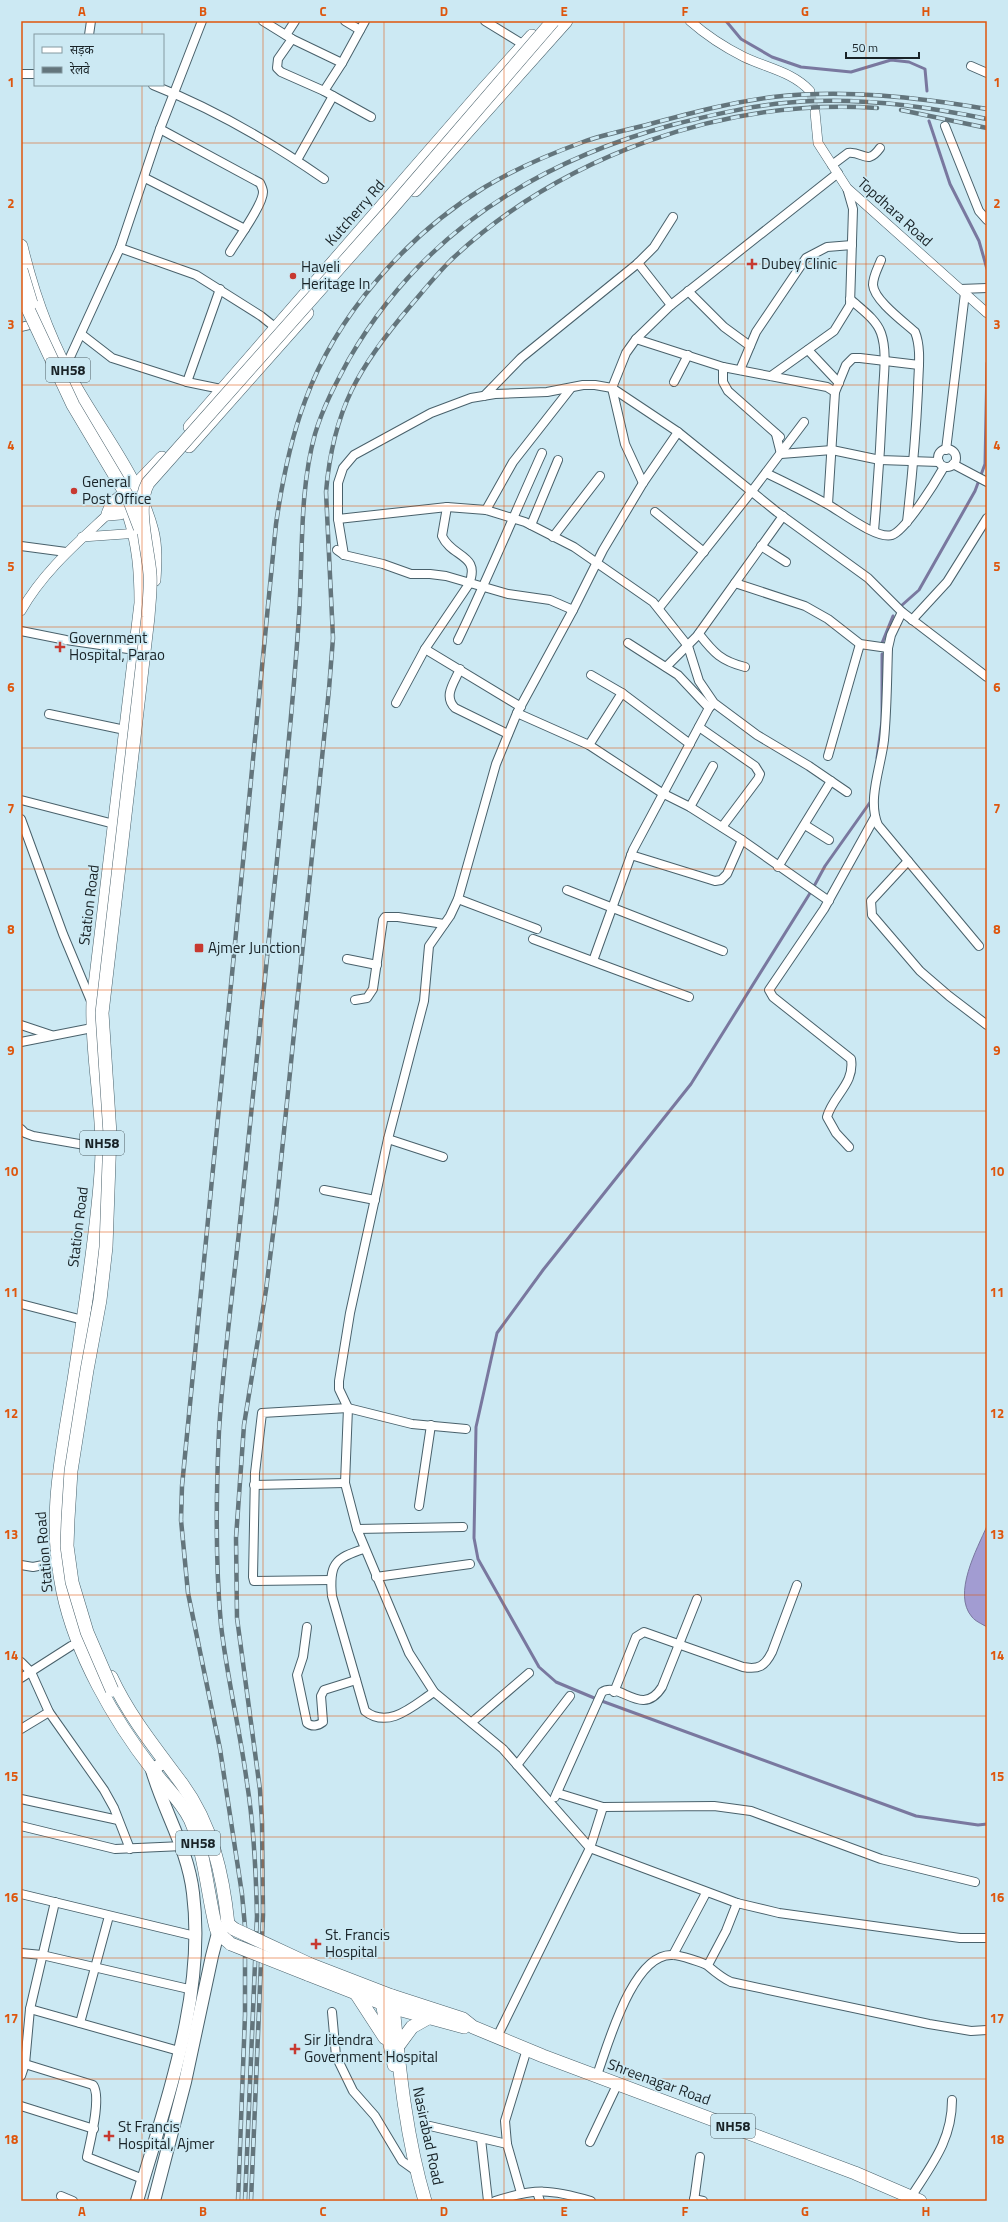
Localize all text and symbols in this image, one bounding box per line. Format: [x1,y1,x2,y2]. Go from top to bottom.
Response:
text: A [78,1,86,21]
text: B [199,1,207,21]
text: C [319,1,327,21]
text: D [440,1,448,21]
text: E [560,1,568,21]
text: F [682,1,689,21]
text: G [801,1,809,21]
text: H [922,1,930,21]
legend [34,34,164,86]
scale bar [846,34,919,60]
text: 50 m [852,38,878,57]
text: सड़क [70,40,95,59]
text: रेलवे [70,60,90,79]
text: 1 [7,72,15,92]
text: 1 [993,72,1001,92]
street label: Topdhara Road [853,172,938,252]
street label: Kutcherry Rd [319,174,390,251]
text: 2 [7,193,15,213]
text: 2 [993,193,1001,213]
place label: Dubey Clinic [761,252,837,275]
place label: Haveli Heritage In [301,255,370,295]
marker: Dubey Clinic [746,258,758,270]
marker: Haveli Heritage In [288,271,298,281]
text: 3 [7,314,15,334]
text: 3 [993,314,1001,334]
road number: NH58 [46,358,90,382]
text: 4 [7,435,15,455]
text: 4 [993,435,1001,455]
place label: General Post Office [82,470,151,510]
marker: General Post Office [69,486,79,496]
text: 5 [7,556,15,576]
text: 5 [993,556,1001,576]
place label: Government Hospital, Parao [69,626,165,666]
marker: Government Hospital, Parao [54,641,66,653]
text: 6 [7,677,15,697]
text: 6 [993,677,1001,697]
text: 7 [7,798,15,818]
text: 7 [993,798,1001,818]
street label: Station Road [72,863,105,947]
text: 8 [7,919,15,939]
text: 8 [993,919,1001,939]
place label: Ajmer Junction [208,936,300,959]
marker: Ajmer Junction [193,942,205,954]
text: 9 [7,1040,15,1060]
text: 9 [993,1040,1001,1060]
road number: NH58 [80,1131,124,1155]
text: 10 [4,1161,18,1181]
text: 10 [990,1161,1004,1181]
street label: Station Road [61,1185,94,1269]
text: 11 [4,1282,18,1302]
text: 11 [990,1282,1004,1302]
text: 12 [4,1403,18,1423]
text: 12 [990,1403,1004,1423]
street label: Station Road [29,1511,58,1593]
text: 13 [4,1524,18,1544]
text: 13 [990,1524,1004,1544]
text: 14 [4,1645,18,1665]
text: 14 [990,1645,1004,1665]
text: 15 [4,1766,18,1786]
text: 15 [990,1766,1004,1786]
road number: NH58 [176,1831,220,1855]
text: 16 [4,1887,18,1907]
text: 16 [990,1887,1004,1907]
place label: St. Francis Hospital [325,1923,390,1963]
marker: St. Francis Hospital [310,1938,322,1950]
text: 17 [4,2008,18,2028]
text: 17 [990,2008,1004,2028]
place label: Sir Jitendra Government Hospital [304,2028,438,2068]
marker: Sir Jitendra Government Hospital [289,2043,301,2055]
street label: Shreenagar Road [604,2052,714,2111]
street label: Nasirabad Road [407,2085,450,2187]
road number: NH58 [711,2114,755,2138]
place label: St Francis Hospital, Ajmer [118,2115,215,2155]
text: 18 [4,2129,18,2149]
text: 18 [990,2129,1004,2149]
marker: St Francis Hospital, Ajmer [103,2130,115,2142]
text: A [78,2201,86,2221]
text: B [199,2201,207,2221]
text: C [319,2201,327,2221]
text: D [440,2201,448,2221]
text: E [560,2201,568,2221]
text: F [682,2201,689,2221]
text: G [801,2201,809,2221]
text: H [922,2201,930,2221]

